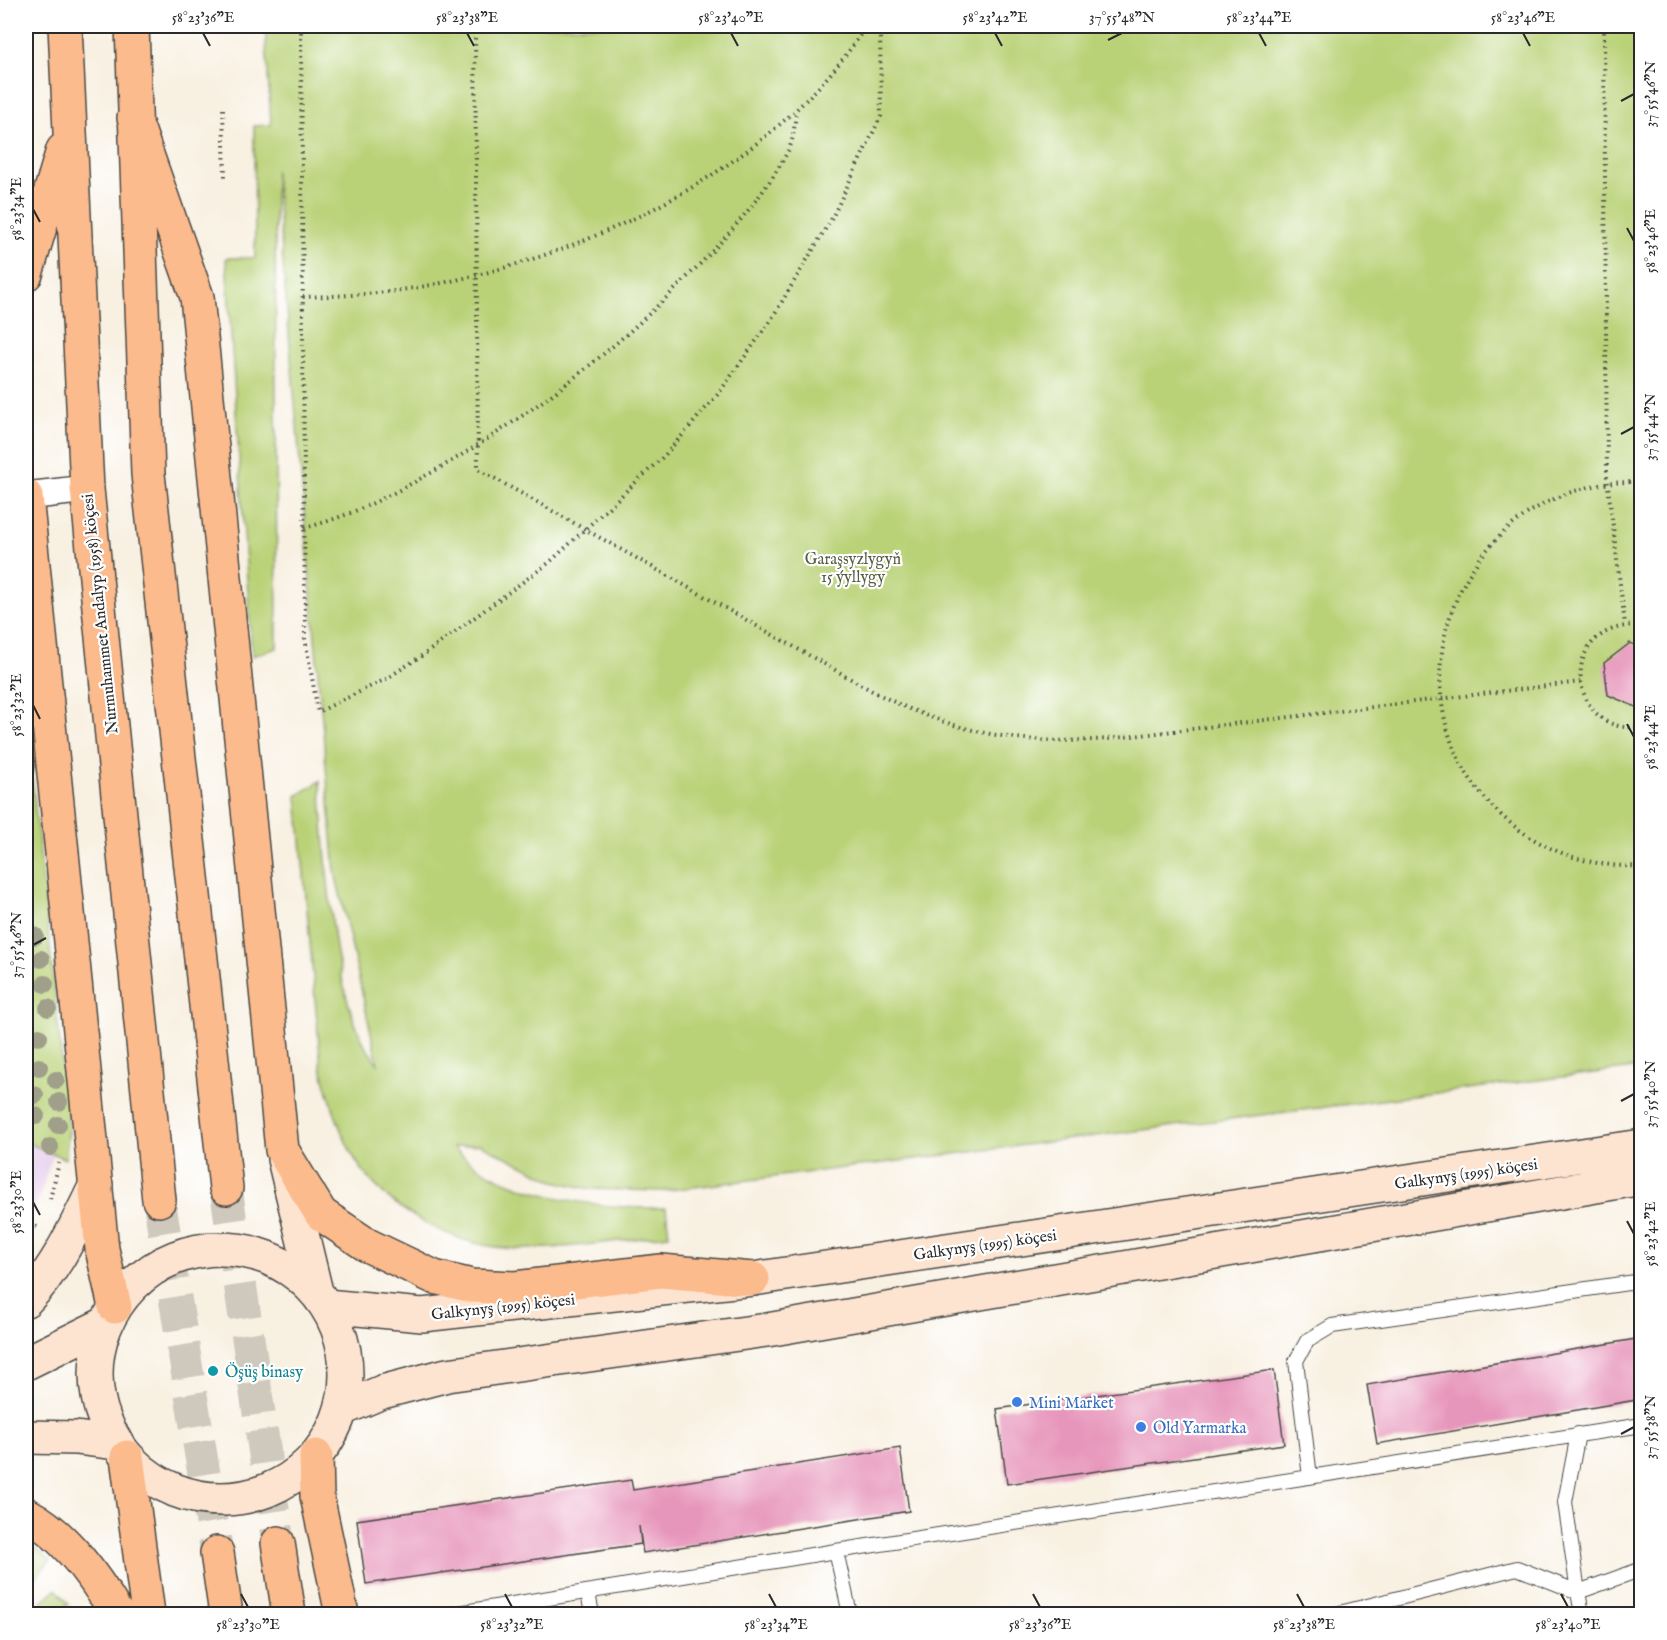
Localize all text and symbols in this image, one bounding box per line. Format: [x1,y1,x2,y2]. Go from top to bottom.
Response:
text: 58°23'36"E [172,8,234,27]
text: 58°23'38"E [436,8,498,27]
text: 58°23'40"E [698,8,764,27]
text: 58°23'42"E [962,8,1028,27]
text: 37°55'48"N [1089,8,1155,27]
text: 58°23'44"E [1226,8,1292,27]
text: 58°23'46"E [1491,8,1555,27]
text: 37°55'46"N [1641,61,1660,127]
text: 58°23'34"E [7,177,26,241]
text: 58°23'46"E [1641,209,1660,273]
text: 37°55'44"N [1641,393,1660,461]
street label: Nurmuhammet Andalyp (1958) köçesi [78,493,124,735]
park label: Garaşsyzlygyň 15 ýyllygy [805,550,902,588]
text: 58°23'32"E [7,673,26,737]
text: 58°23'44"E [1641,704,1660,770]
text: 37°55'46"N [7,912,26,978]
text: 37°55'40"N [1641,1060,1660,1128]
street label: Galkynyş (1995) köçesi [1393,1155,1539,1195]
text: 58°23'30"E [7,1170,26,1234]
text: 58°23'42"E [1641,1201,1660,1267]
street label: Galkynyş (1995) köçesi [912,1226,1058,1266]
street label: Galkynyş (1995) köçesi [430,1290,576,1325]
place label: Öşüş binasy [225,1362,303,1383]
marker: Öşüş binasy [206,1364,220,1378]
place label: Mini Market [1029,1394,1114,1414]
marker: Mini Market [1010,1395,1024,1409]
text: 37°55'38"N [1641,1395,1660,1459]
place label: Old Yarmarka [1153,1419,1246,1439]
marker: Old Yarmarka [1134,1420,1148,1434]
text: 58°23'30"E [216,1615,280,1634]
text: 58°23'32"E [480,1615,544,1634]
text: 58°23'34"E [744,1615,808,1634]
text: 58°23'36"E [1009,1615,1071,1634]
text: 58°23'38"E [1273,1615,1335,1634]
text: 58°23'40"E [1535,1615,1601,1634]

